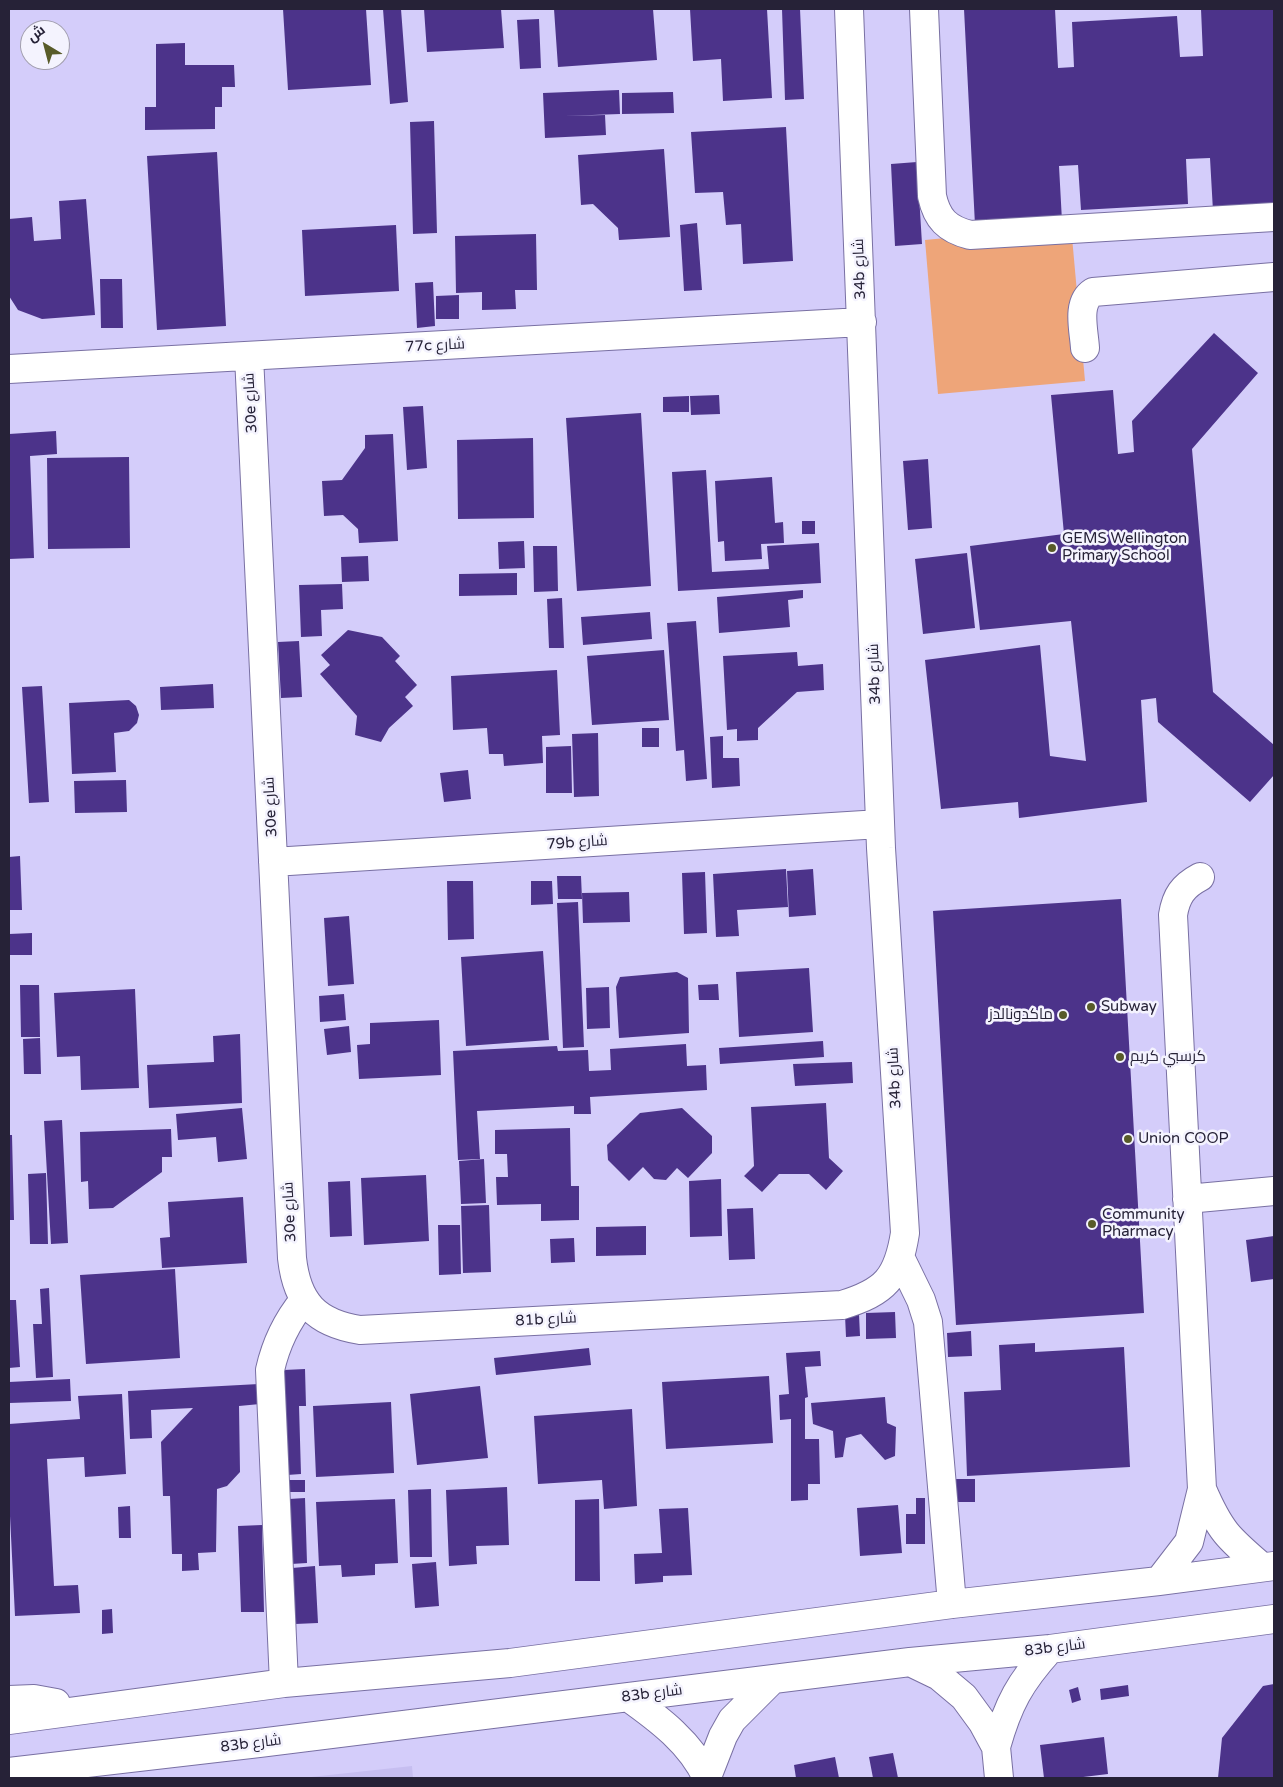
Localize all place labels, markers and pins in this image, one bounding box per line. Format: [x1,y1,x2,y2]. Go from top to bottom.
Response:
place label: GEMS Wellington Primary School [1062,530,1187,565]
marker: GEMS Wellington Primary School [1046,542,1058,554]
place label: Subway [1101,998,1157,1016]
marker: Subway [1085,1001,1097,1013]
place label: ماكدونالدز [989,1006,1053,1024]
marker: ماكدونالدز [1057,1009,1069,1021]
place label: كرسبي كريم [1130,1048,1206,1066]
marker: كرسبي كريم [1114,1051,1126,1063]
place label: Union COOP [1138,1130,1229,1148]
marker: Union COOP [1122,1133,1134,1145]
place label: Community Pharmacy [1102,1206,1184,1241]
marker: Community Pharmacy [1086,1218,1098,1230]

